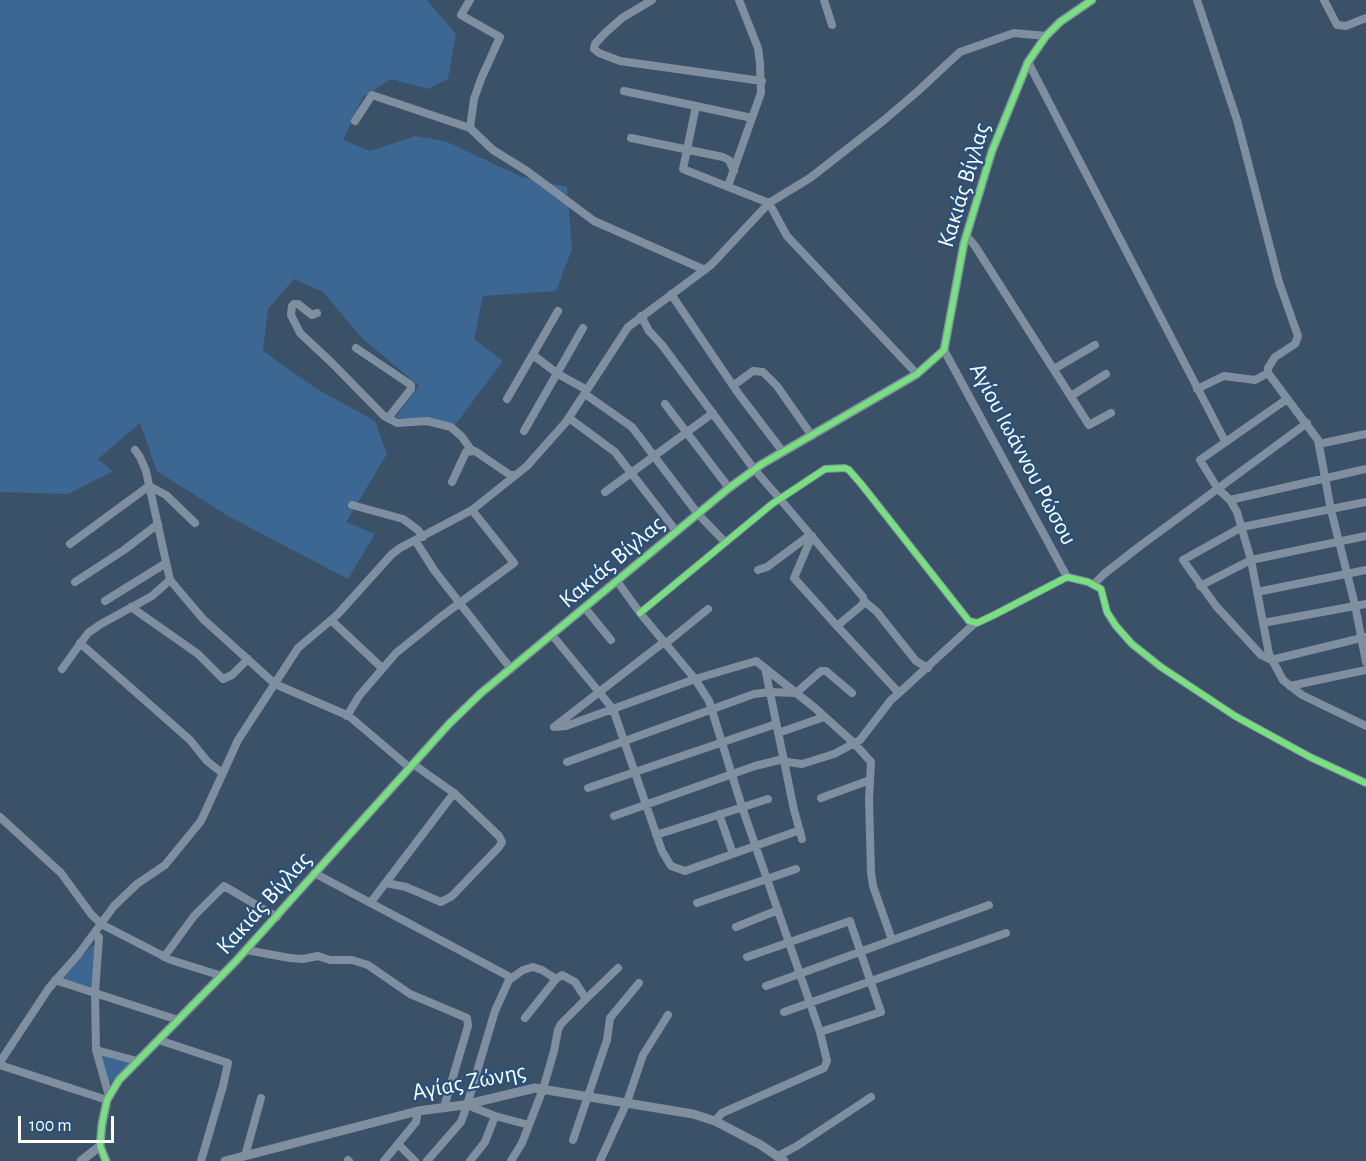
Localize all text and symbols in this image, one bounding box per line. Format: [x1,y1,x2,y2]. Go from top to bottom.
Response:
street label: Κακιάς Βίγλας [931,119,997,251]
street label: Αγίου Ιωάννου Ρώσου [963,358,1083,550]
street label: Κακιάς Βίγλας [553,510,671,614]
street label: Κακιάς Βίγλας [210,846,318,960]
street label: Αγίας Ζώνης [410,1057,528,1107]
scale bar [21,1104,117,1142]
text: 100 m [29,1117,72,1135]

